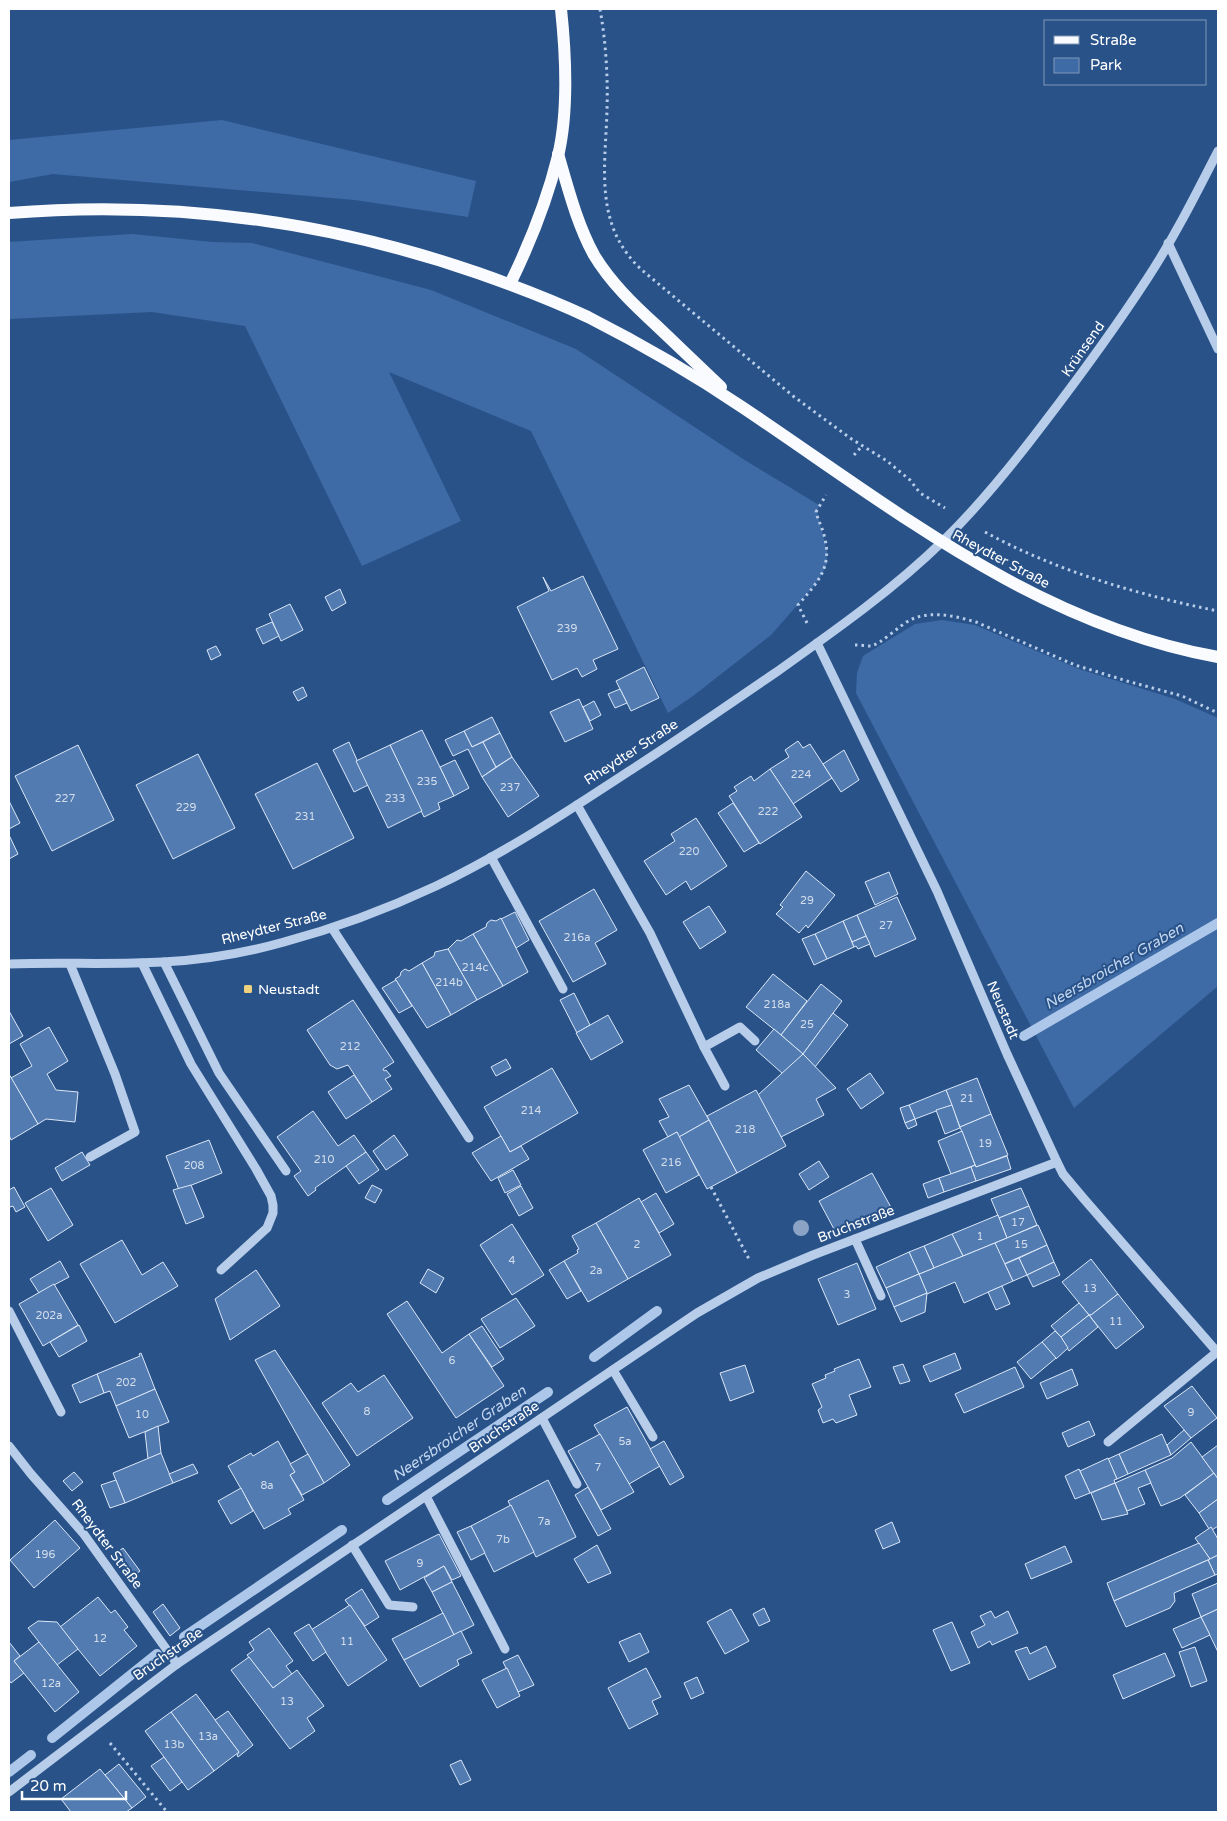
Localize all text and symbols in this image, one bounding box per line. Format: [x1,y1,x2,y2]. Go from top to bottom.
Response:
legend [1044,20,1207,85]
text: Straße [1090,31,1136,49]
text: Park [1090,56,1122,74]
street label: Krünsend [1058,318,1108,380]
street label: Rheydter Straße [949,526,1053,592]
house number: 239 [557,622,577,635]
street label: Rheydter Straße [581,715,681,789]
house number: 224 [791,768,811,781]
house number: 235 [417,775,437,788]
house number: 237 [500,781,520,794]
house number: 227 [55,792,75,805]
house number: 233 [385,792,405,805]
house number: 229 [176,801,196,814]
house number: 222 [758,805,778,818]
house number: 231 [295,810,315,823]
house number: 220 [679,845,699,858]
house number: 29 [800,894,814,907]
street label: Rheydter Straße [219,906,329,948]
water label: Neersbroicher Graben [1041,918,1187,1013]
house number: 27 [879,919,893,932]
house number: 216a [564,931,590,944]
house number: 214c [462,961,488,974]
house number: 214b [435,976,463,989]
street label: Neustadt [983,978,1023,1042]
place label: Neustadt [258,981,320,998]
marker: Neustadt [242,983,254,995]
house number: 218a [764,998,790,1011]
house number: 25 [800,1018,814,1031]
house number: 212 [340,1040,360,1053]
house number: 21 [960,1092,974,1105]
house number: 214 [521,1104,541,1117]
house number: 218 [735,1123,755,1136]
house number: 19 [978,1137,992,1150]
house number: 210 [314,1153,334,1166]
house number: 216 [661,1156,681,1169]
house number: 208 [184,1159,204,1172]
street label: Bruchstraße [815,1201,897,1246]
house number: 17 [1011,1216,1025,1229]
house number: 1 [977,1230,983,1243]
house number: 2 [634,1238,641,1251]
house number: 15 [1014,1238,1028,1251]
house number: 4 [509,1254,516,1267]
house number: 2a [589,1264,603,1277]
house number: 13 [1083,1282,1097,1295]
house number: 3 [844,1288,851,1301]
house number: 202a [36,1309,62,1322]
house number: 11 [1109,1315,1123,1328]
house number: 6 [449,1354,456,1367]
house number: 202 [116,1376,136,1389]
water label: Neersbroicher Graben [389,1381,530,1484]
street label: Bruchstraße [466,1397,542,1457]
house number: 8 [364,1405,371,1418]
house number: 9 [1188,1406,1195,1419]
house number: 10 [135,1408,149,1421]
house number: 5a [618,1435,632,1448]
house number: 7 [595,1461,602,1474]
house number: 8a [260,1479,274,1492]
street label: Rheydter Straße [68,1496,146,1592]
house number: 7a [537,1515,551,1528]
house number: 7b [496,1533,510,1546]
house number: 196 [35,1548,55,1561]
house number: 9 [417,1557,424,1570]
street label: Bruchstraße [130,1624,206,1684]
house number: 12 [93,1632,107,1645]
house number: 11 [340,1635,354,1648]
house number: 12a [41,1677,61,1690]
house number: 13 [280,1695,294,1708]
house number: 13a [198,1730,218,1743]
house number: 13b [164,1738,184,1751]
scale bar [22,1768,126,1800]
text: 20 m [30,1777,67,1795]

